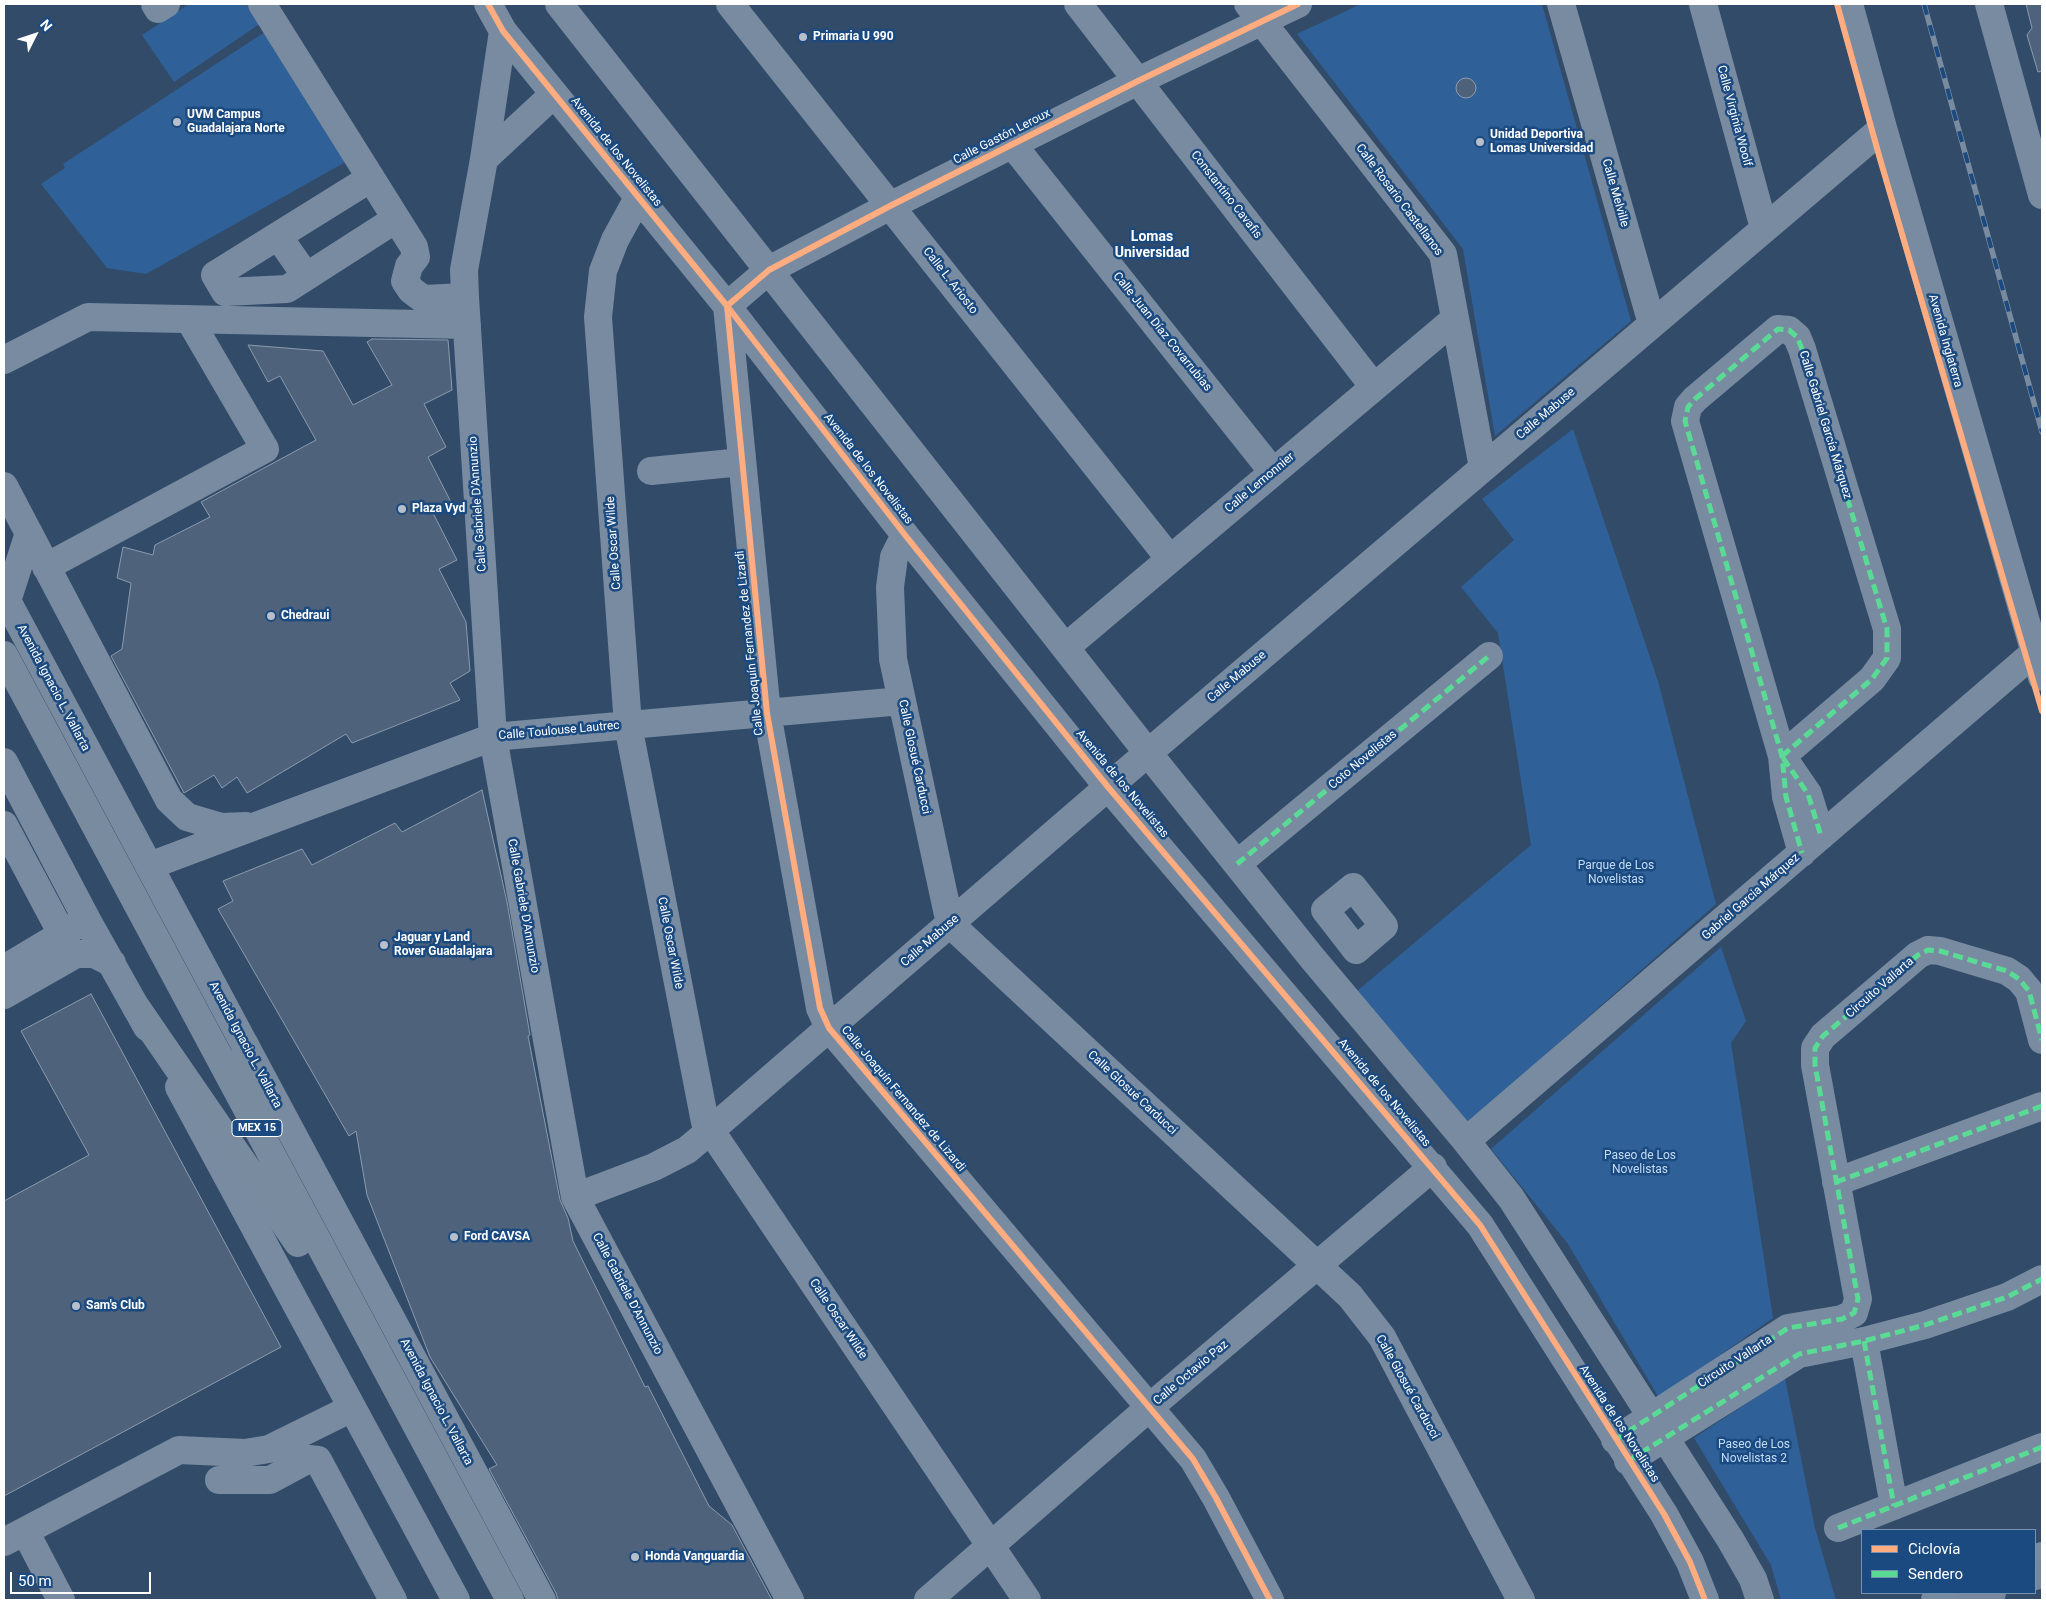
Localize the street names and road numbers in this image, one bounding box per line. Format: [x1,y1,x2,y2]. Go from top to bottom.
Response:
street label: Calle Virginia Woolf [1714,64,1754,168]
street label: Avenida de los Novelistas [567,94,665,210]
street label: Calle Gastón Leroux [951,106,1053,168]
street label: Calle Rosario Castellanos [1352,141,1446,259]
street label: Constantino Cavafis [1187,148,1265,242]
street label: Calle Melville [1598,157,1632,229]
street label: Calle L. Ariosto [920,245,980,317]
street label: Calle Juan Díaz Covarrubias [1109,270,1215,394]
street label: Avenida Inglaterra [1925,293,1965,389]
street label: Calle Gabriel García Márquez [1796,349,1854,501]
street label: Calle Mabuse [1514,385,1578,443]
street label: Avenida de los Novelistas [820,411,916,527]
street label: Calle Gabriele D'Annunzio [466,436,490,572]
street label: Calle Lemonnier [1222,450,1298,516]
street label: Calle Oscar Wilde [604,496,624,590]
street label: Calle Joaquín Fernandez de Lizardi [733,550,767,736]
street label: Avenida Ignacio L. Vallarta [13,622,93,754]
street label: Calle Mabuse [1205,648,1269,706]
street label: Calle Glosué Carducci [895,698,933,816]
street label: Calle Toulouse Lautrec [498,719,620,743]
street label: Avenida de los Novelistas [1073,727,1171,841]
street label: Coto Novelistas [1326,727,1400,793]
street label: Calle Gabriele D'Annunzio [504,838,542,974]
street label: Gabriel Garcia Márquez [1699,851,1803,943]
street label: Calle Oscar Wilde [654,896,686,990]
street label: Calle Mabuse [898,912,962,970]
street label: Circuito Vallarta [1843,955,1917,1021]
street label: Avenida Ignacio L. Vallarta [205,979,285,1111]
street label: Calle Joaquín Fernandez de Lizardi [838,1023,968,1175]
street label: Avenida de los Novelistas [1335,1036,1433,1150]
street label: Calle Glosué Carducci [1084,1048,1180,1138]
road number: MEX 15 [232,1120,282,1136]
street label: Calle Gabriele D'Annunzio [589,1231,665,1357]
street label: Calle Oscar Wilde [806,1276,870,1362]
street label: Calle Glosué Carducci [1372,1332,1442,1442]
street label: Circuito Vallarta [1695,1333,1775,1391]
street label: Avenida Ignacio L. Vallarta [396,1336,476,1468]
street label: Calle Octavio Paz [1151,1338,1231,1408]
street label: Avenida de los Novelistas [1576,1363,1662,1485]

